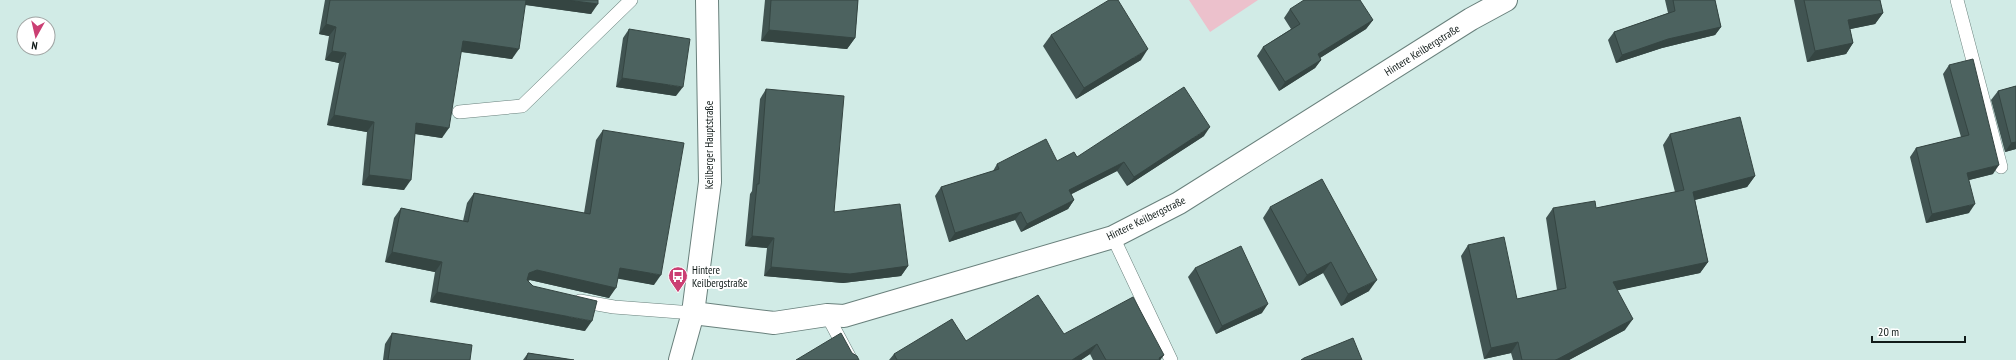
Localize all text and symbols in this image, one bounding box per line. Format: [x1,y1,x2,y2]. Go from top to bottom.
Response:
north arrow [16,16,56,56]
street label: Hintere Keilbergstraße [1382,21,1463,79]
text: N [31,39,39,53]
street label: Keilberger Hauptstraße [702,100,716,189]
street label: Hintere Keilbergstraße [1104,193,1188,243]
place label: Hintere Keilbergstraße [692,263,748,290]
bus stop icon: Hintere Keilbergstraße [667,265,689,293]
scale bar [1872,318,1965,344]
text: 20 m [1878,324,1899,339]

